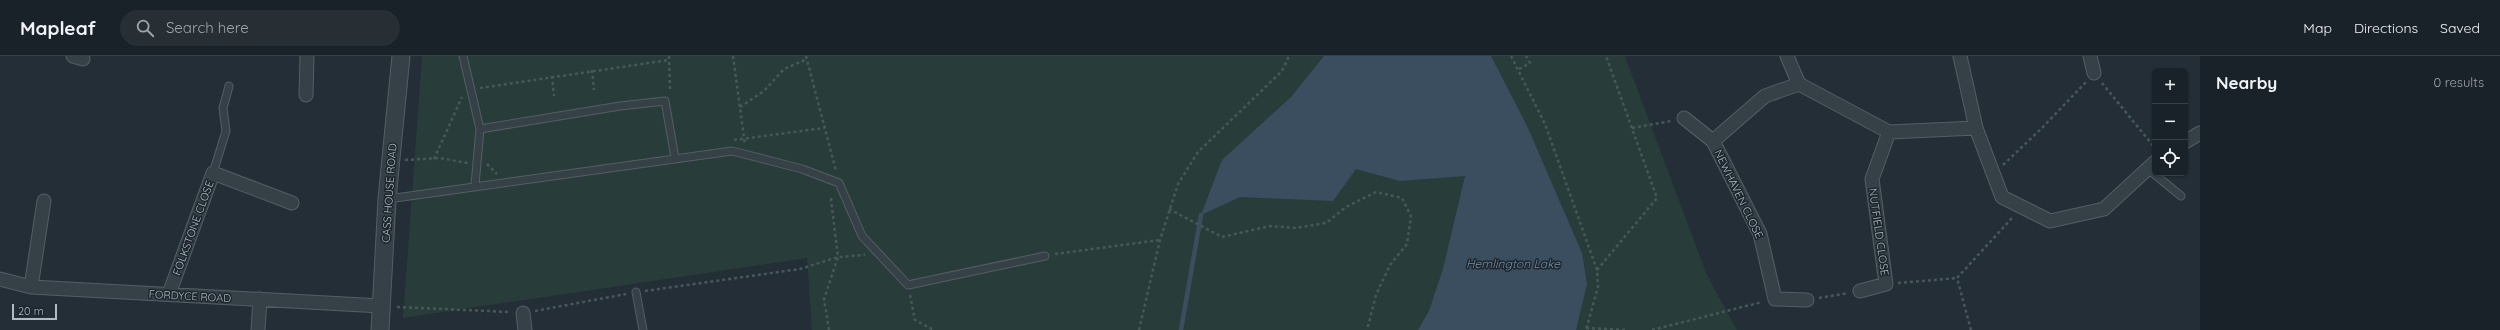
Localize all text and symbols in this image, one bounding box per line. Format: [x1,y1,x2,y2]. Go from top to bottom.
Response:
search box [120,10,400,46]
text: Mapleaf [20,16,96,40]
icon: search [134,17,156,39]
text: Search here [166,18,249,37]
text: Map [2303,19,2332,37]
text: Directions [2354,19,2418,37]
text: Saved [2440,19,2480,37]
map controls [2152,68,2188,176]
button: + [2152,68,2188,104]
text: Nearby [2216,72,2277,93]
text: 0 results [2433,74,2484,90]
button: − [2152,104,2188,140]
button: locate [2152,140,2188,176]
street label: CASS HOUSE ROAD [379,143,399,243]
street label: NEWHAVEN CLOSE [1711,147,1767,241]
street label: FOLKSTONE CLOSE [169,179,217,277]
street label: NUTFIELD CLOSE [1866,187,1892,277]
water label: Hemlington Lake [1466,256,1561,271]
street label: FORDYCE ROAD [148,287,232,305]
scale bar [12,302,57,321]
text: 20 m [18,304,44,318]

